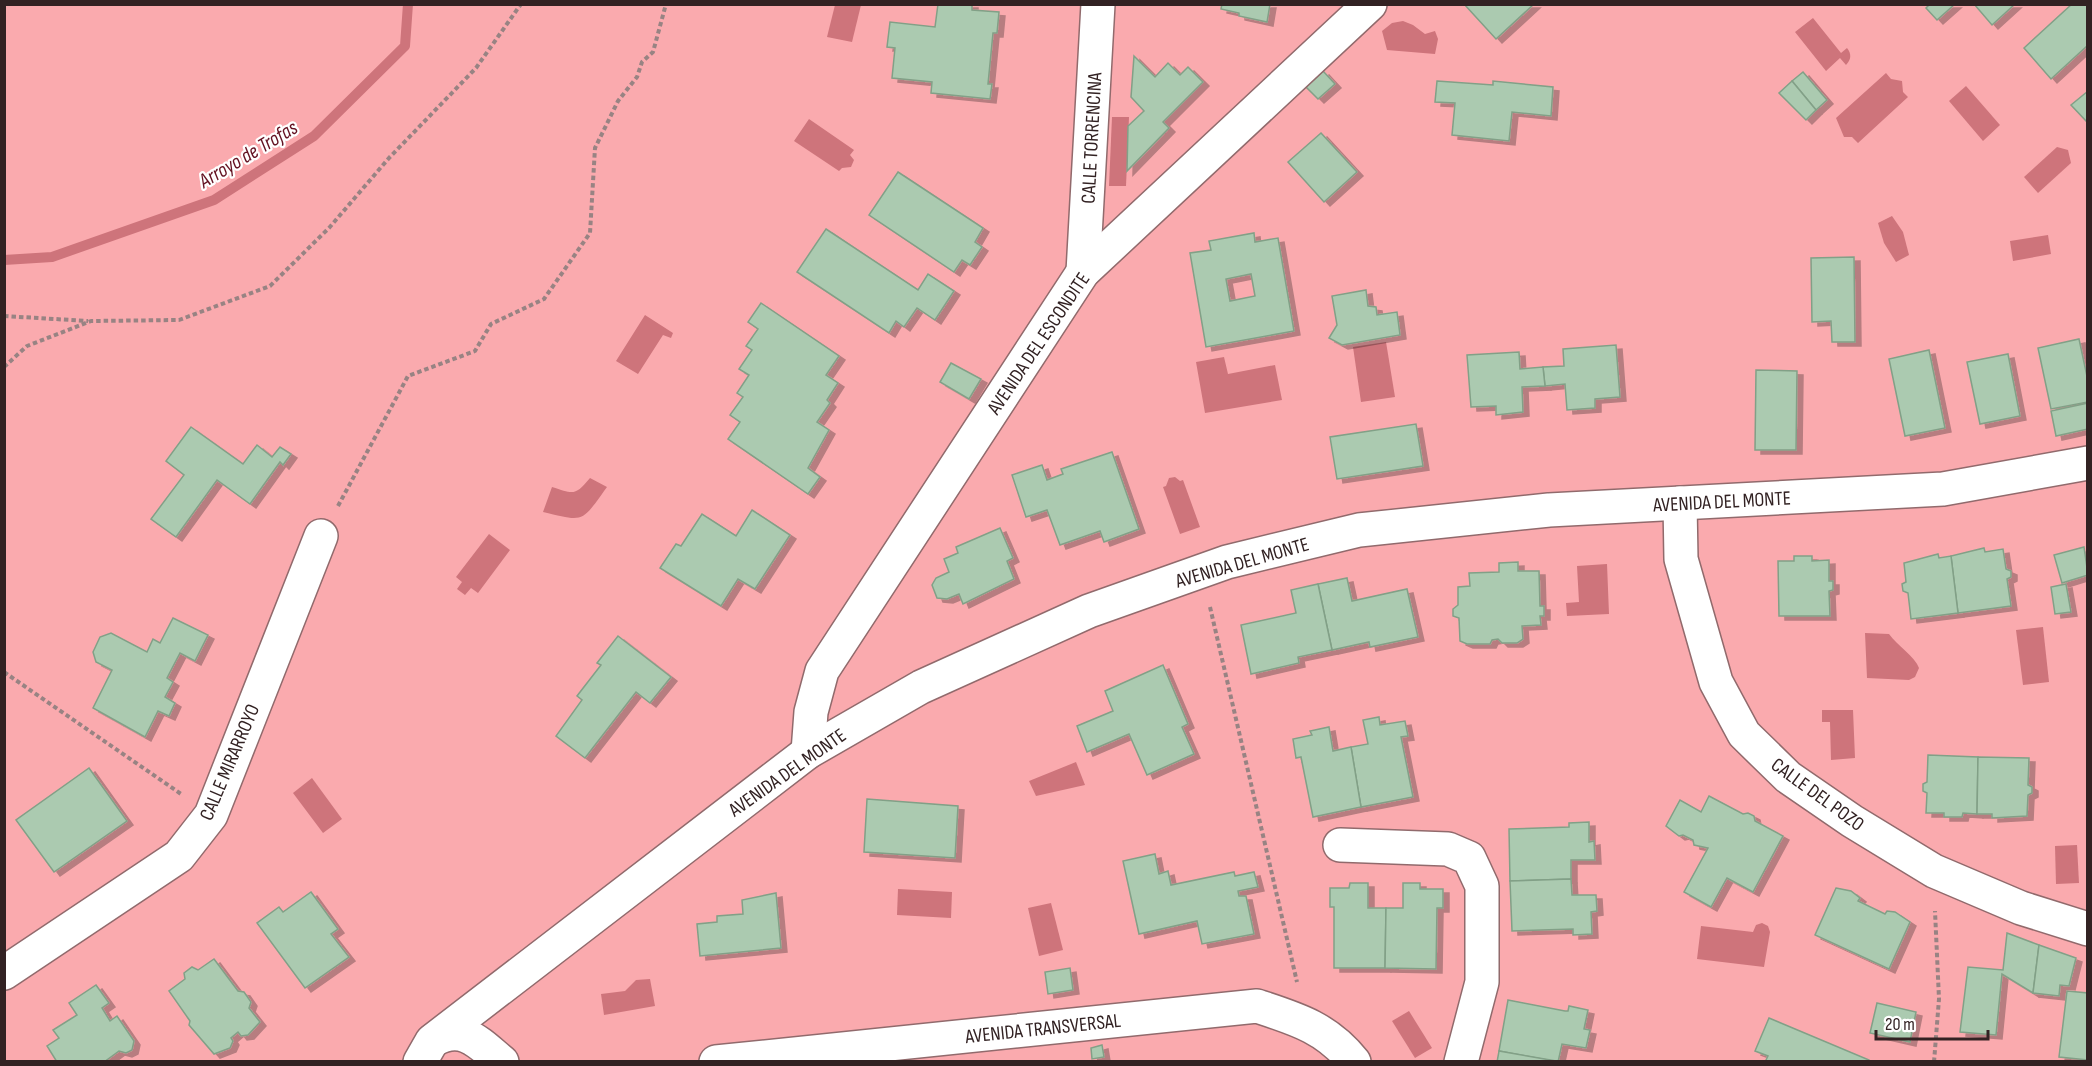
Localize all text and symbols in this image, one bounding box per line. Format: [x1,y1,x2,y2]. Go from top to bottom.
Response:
street label: CALLE TORRENCINA [1077,71,1107,204]
water label: Arroyo de Trofas [193,115,303,194]
street label: AVENIDA DEL ESCONDITE [982,268,1095,420]
street label: AVENIDA DEL MONTE [1652,486,1791,518]
street label: AVENIDA DEL MONTE [1172,532,1312,594]
street label: CALLE MIRARROYO [195,701,265,824]
street label: AVENIDA DEL MONTE [723,723,851,823]
street label: CALLE DEL POZO [1766,753,1869,837]
scale bar [1876,1003,1988,1041]
street label: AVENIDA TRANSVERSAL [963,1009,1123,1049]
text: 20 m [1885,1014,1915,1035]

